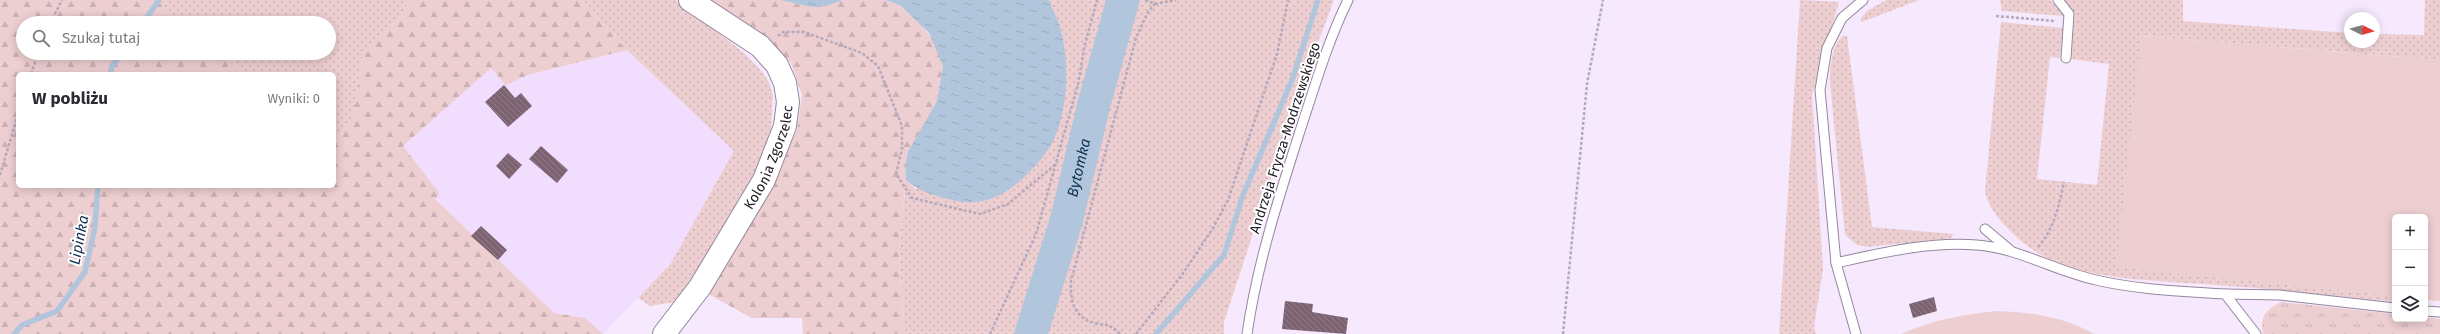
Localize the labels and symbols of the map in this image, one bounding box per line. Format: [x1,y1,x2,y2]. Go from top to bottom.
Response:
north arrow [2344,12,2380,48]
street label: Andrzeja Frycza-Modrzewskiego [1246,40,1324,236]
street label: Kolonia Zgorzelec [740,104,796,212]
water label: Bytomka [1063,137,1094,199]
water label: Lipinka [65,214,93,266]

